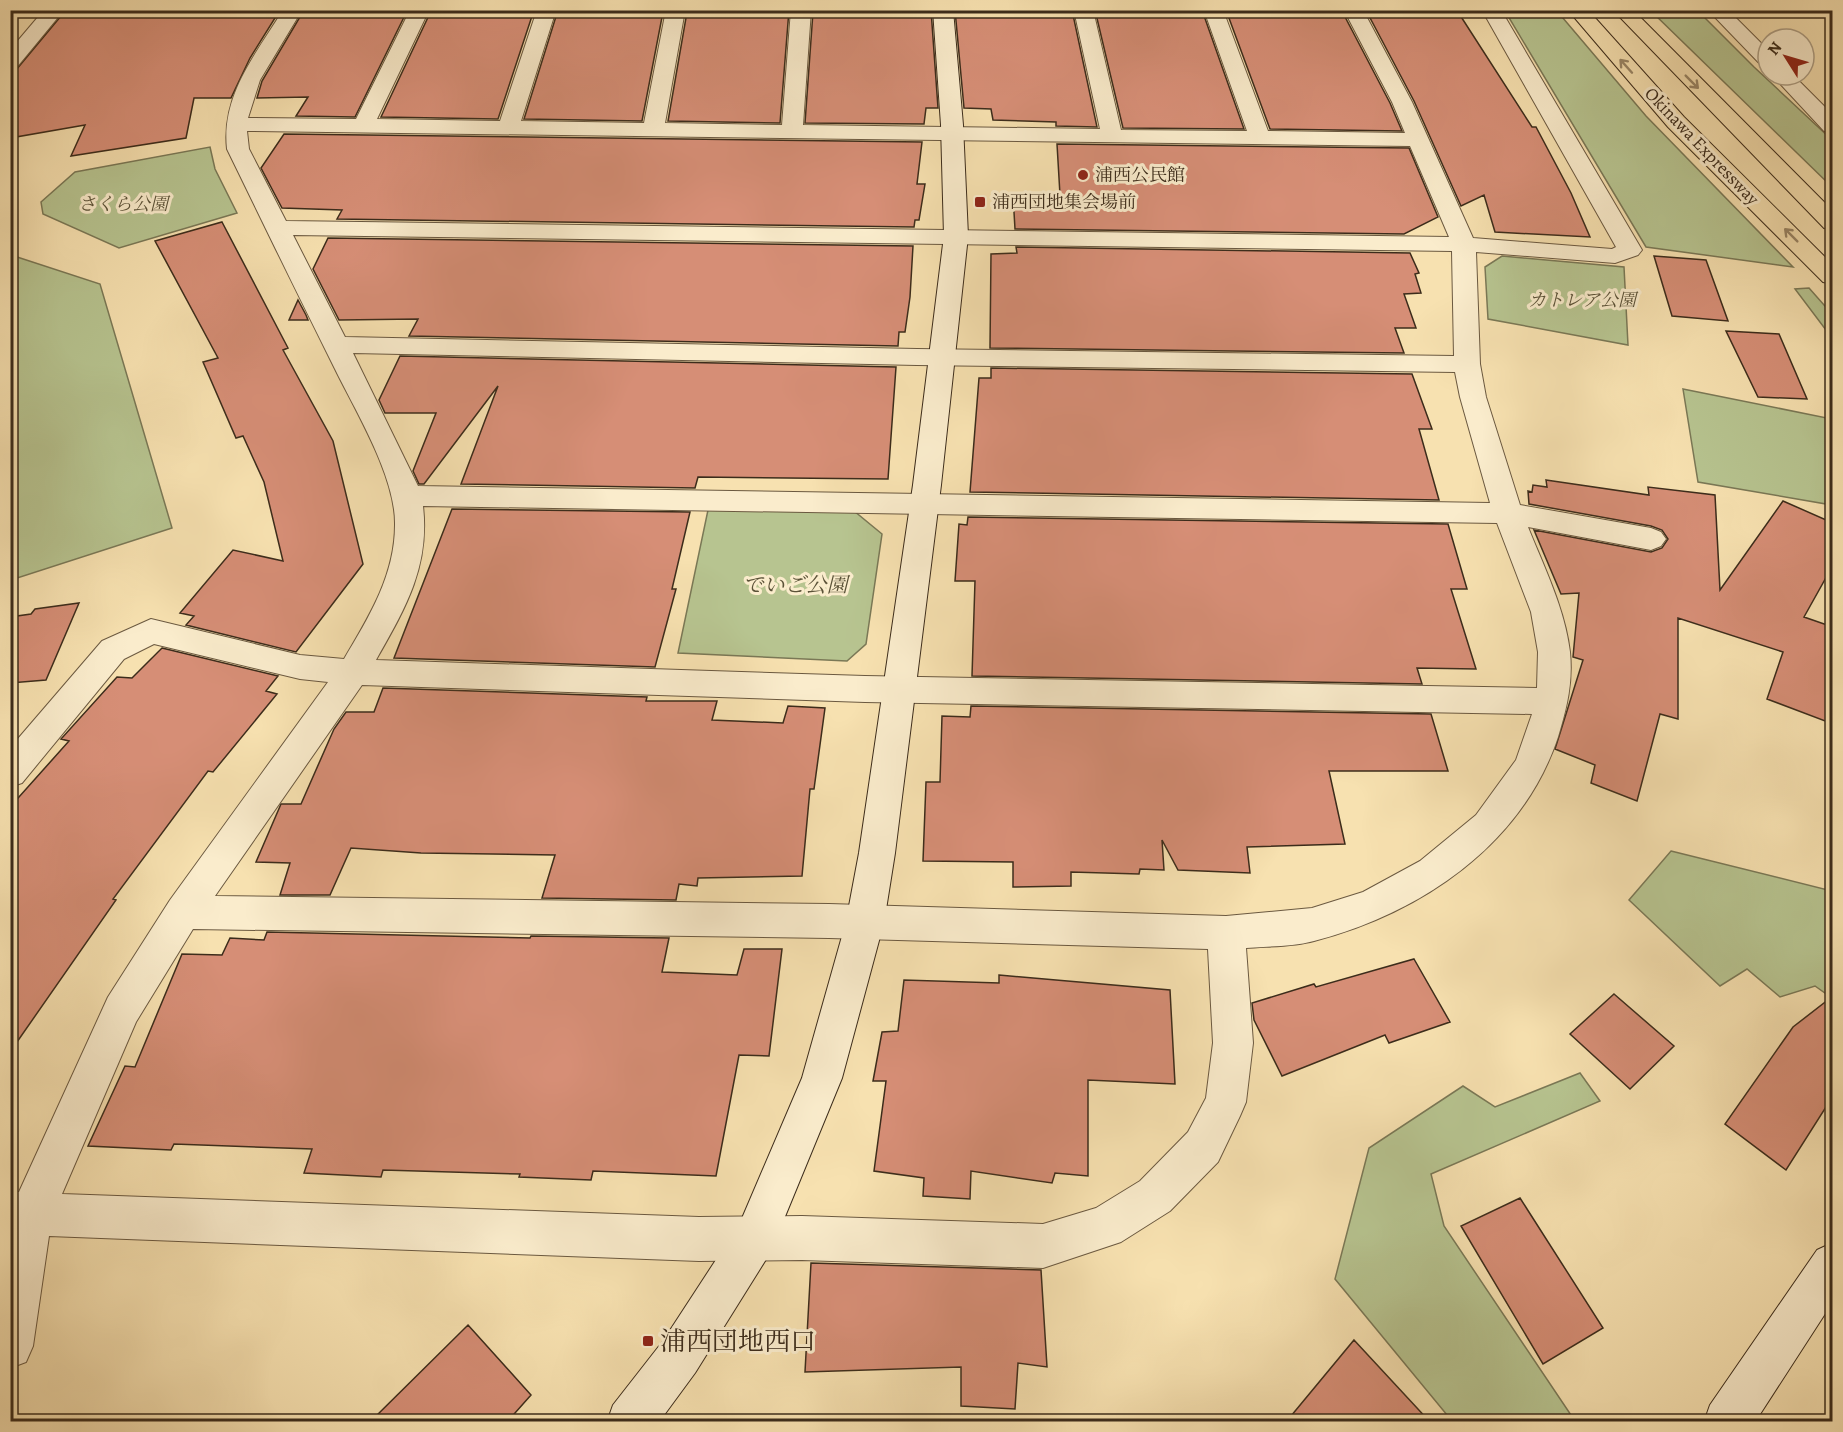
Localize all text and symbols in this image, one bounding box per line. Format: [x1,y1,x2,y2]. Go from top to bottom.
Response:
north arrow [1756,27,1816,87]
text: N [1763,37,1787,60]
one-way arrow [1619,58,1633,73]
one-way arrow [1685,75,1699,90]
street label: Okinawa Expressway [1639,82,1765,211]
place label: 浦西公民館 [1095,163,1185,187]
marker: 浦西公民館 [1076,168,1090,182]
place label: 浦西団地集会場前 [992,190,1136,214]
park label: さくら公園 [78,192,171,216]
marker: 浦西団地集会場前 [973,195,987,209]
one-way arrow [1783,228,1798,243]
park label: カトレア公園 [1528,288,1639,312]
park label: でいご公園 [743,571,850,599]
place label: 浦西団地西口 [660,1324,816,1359]
marker: 浦西団地西口 [641,1334,655,1348]

